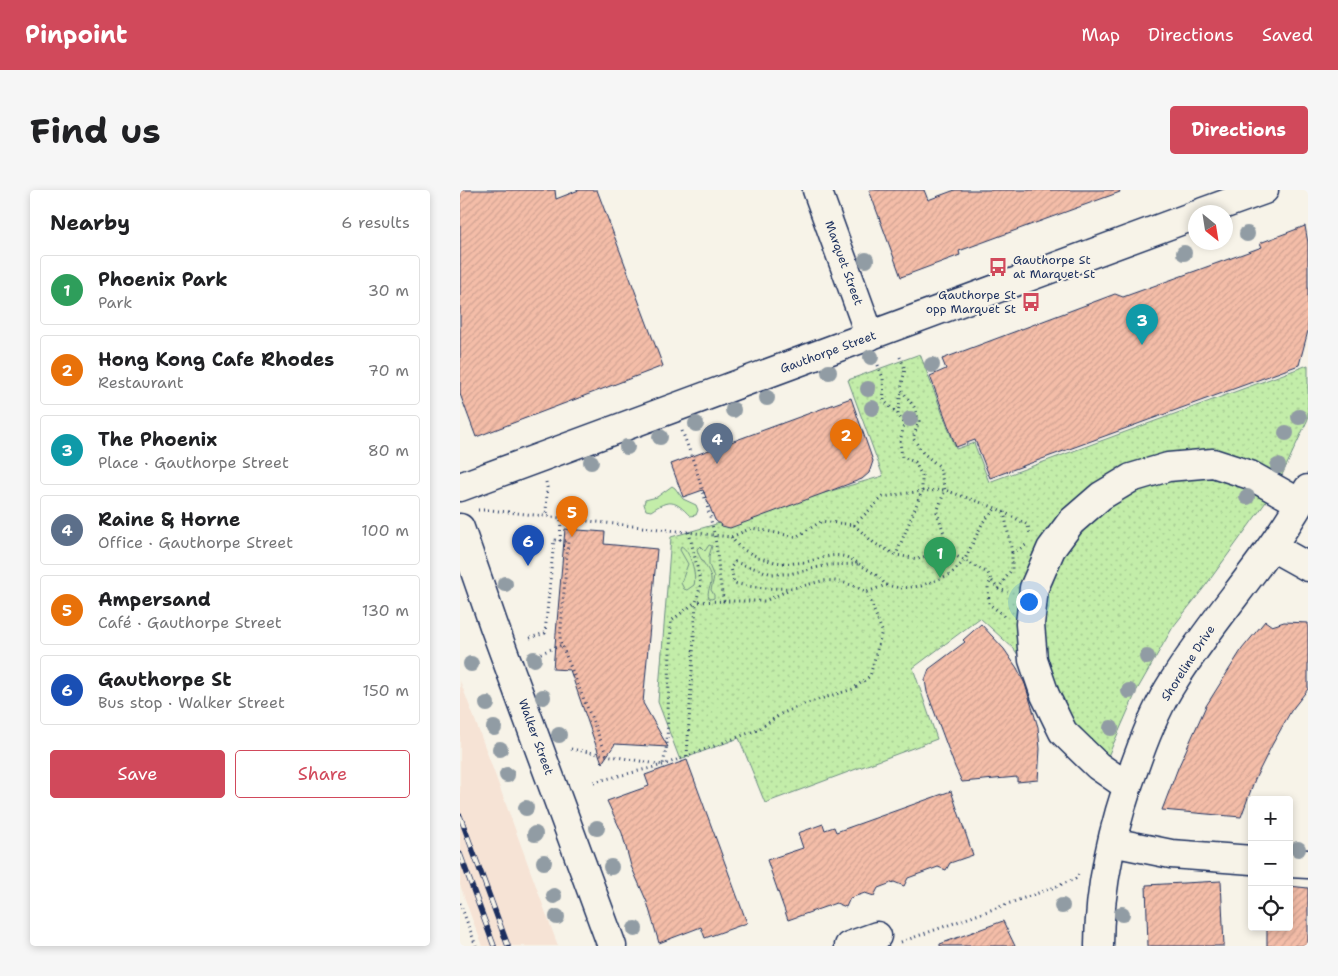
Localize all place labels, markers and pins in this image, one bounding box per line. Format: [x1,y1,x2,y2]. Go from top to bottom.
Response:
place label: Gauthorpe St at Marquet St [1013,252,1095,282]
bus stop icon: Gauthorpe St at Marquet St [987,256,1009,278]
place label: Gauthorpe St opp Marquet St [926,287,1016,317]
bus stop icon: Gauthorpe St opp Marquet St [1020,291,1042,313]
pin: 3 [1126,304,1158,345]
pin: 2 [830,419,862,460]
pin: 4 [701,423,733,464]
pin: 5 [556,496,588,537]
pin: 6 [512,525,544,566]
pin: 1 [924,537,956,578]

